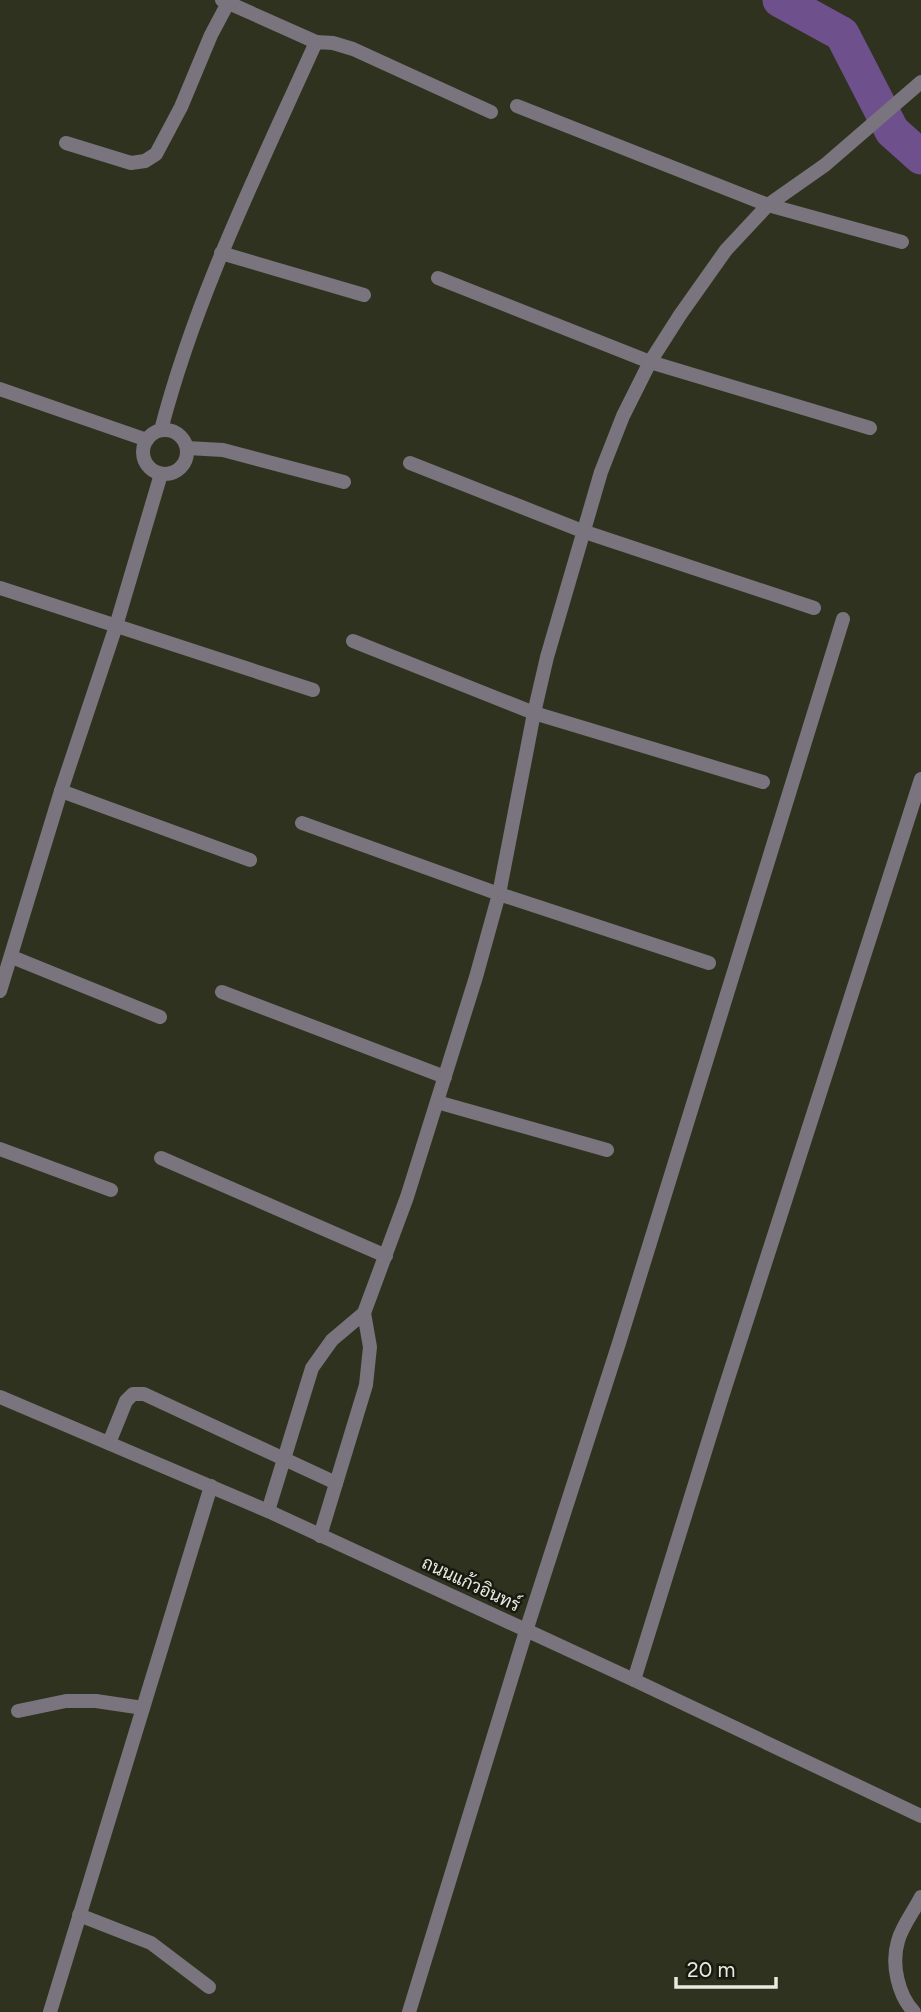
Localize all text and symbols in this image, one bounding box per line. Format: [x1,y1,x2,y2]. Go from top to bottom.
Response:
street label: ถนนแก้วอินทร์ [418,1550,525,1616]
scale bar [676,1946,776,1990]
text: 20 m [687,1957,735,1982]

